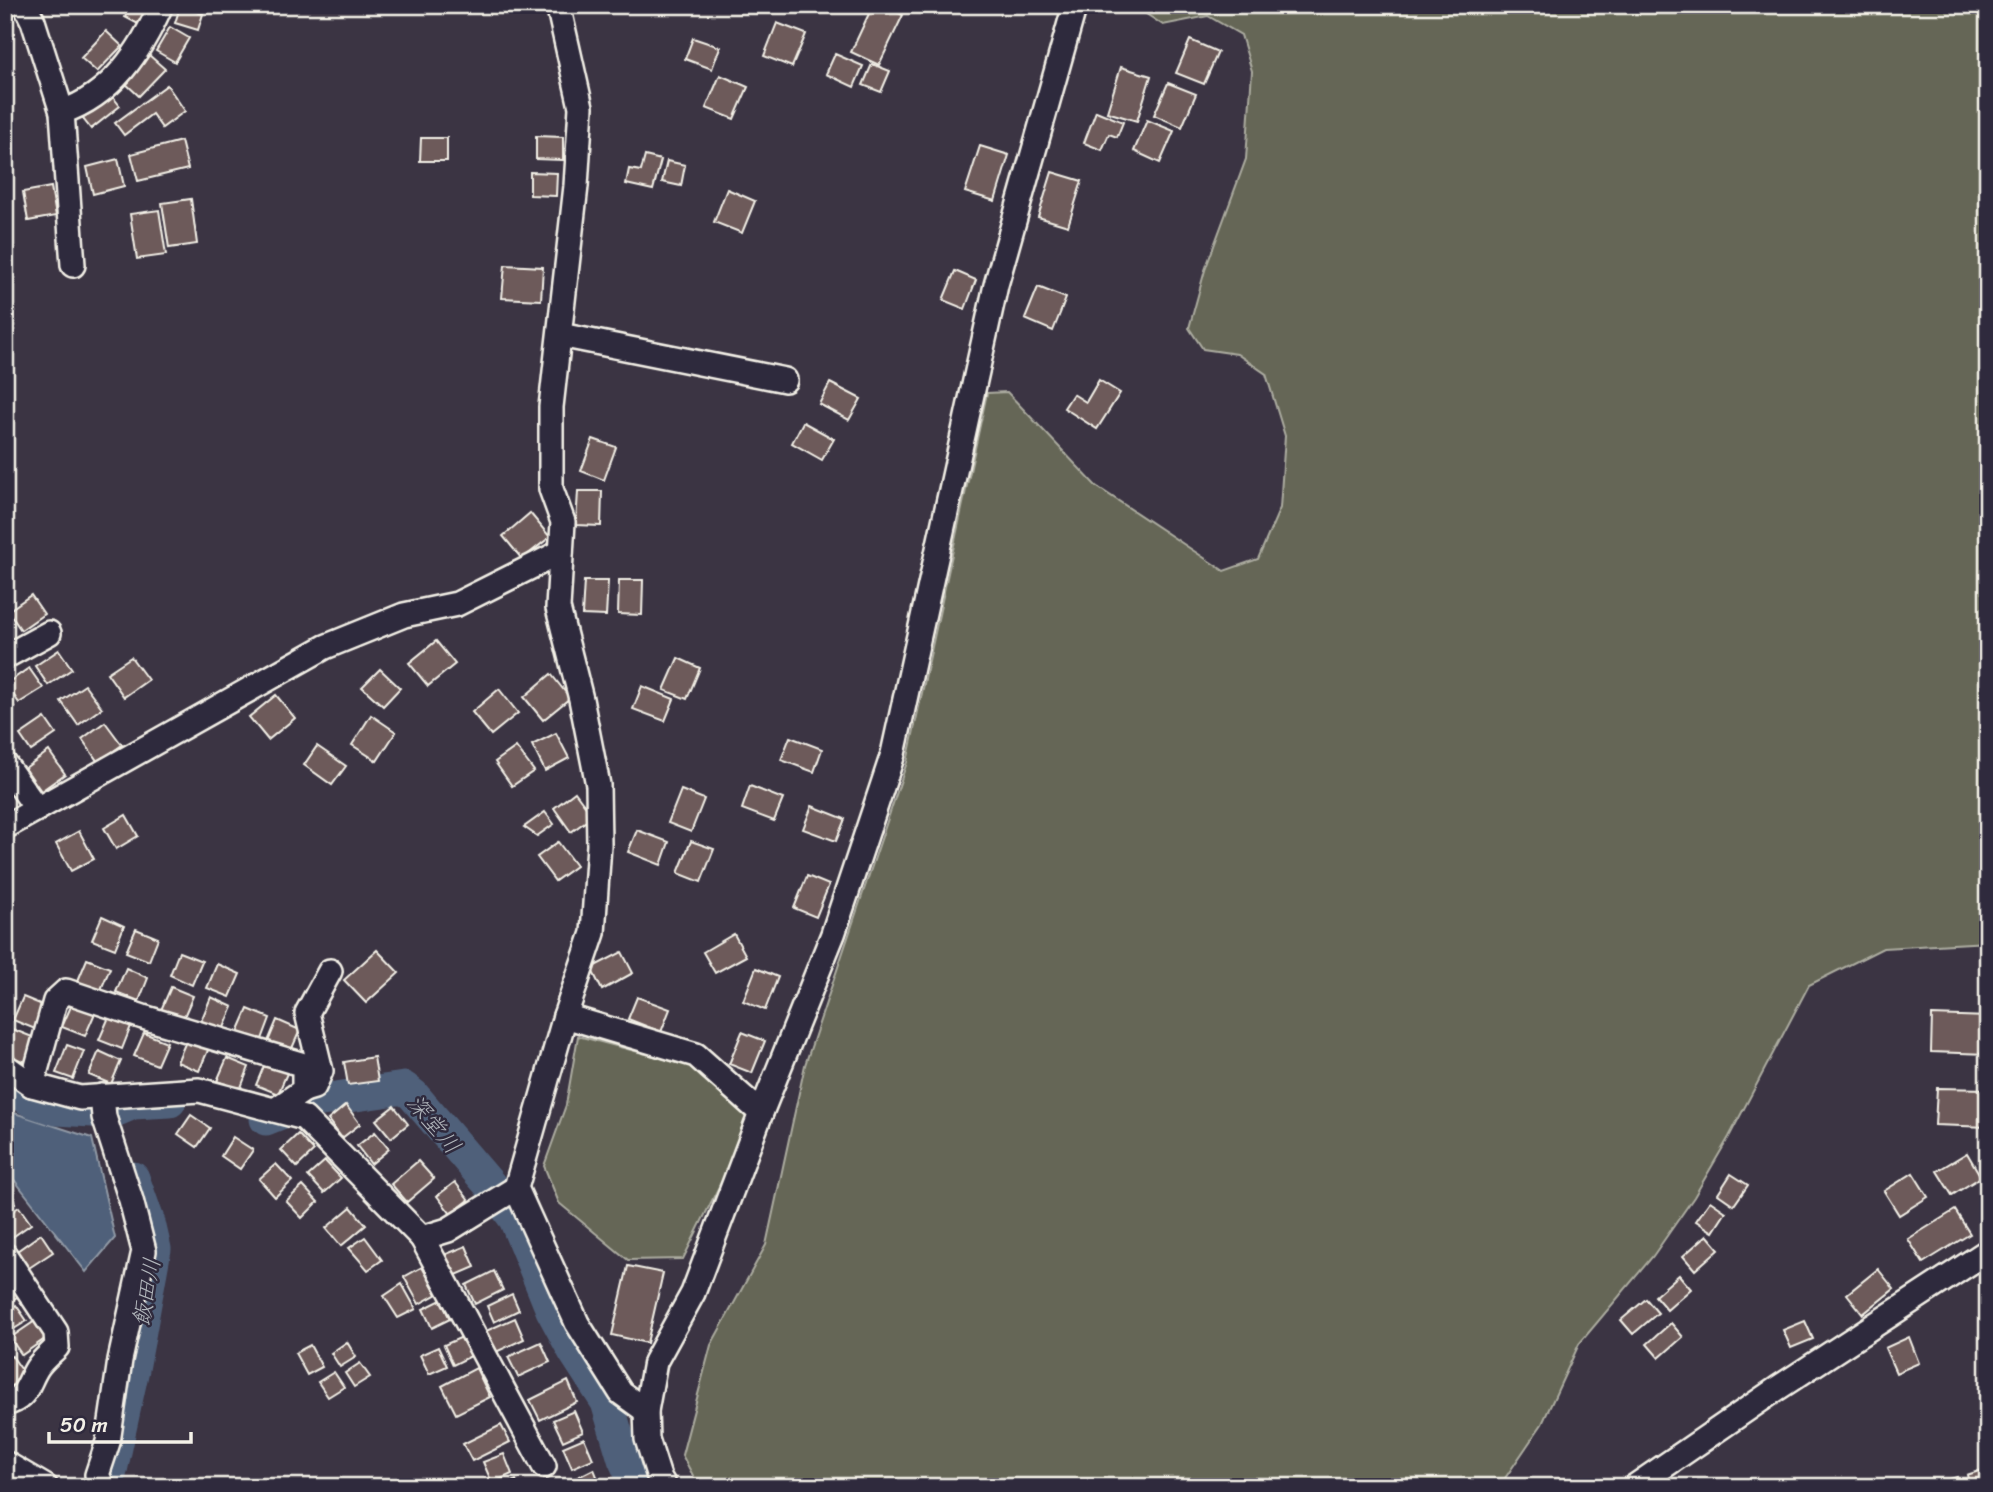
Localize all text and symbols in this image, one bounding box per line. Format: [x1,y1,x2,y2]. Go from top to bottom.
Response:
water label: 深堂川 [396,1085,471,1164]
water label: 飯田川 [120,1255,173,1330]
scale bar [49,1401,191,1445]
text: 50 m [60,1406,108,1444]

